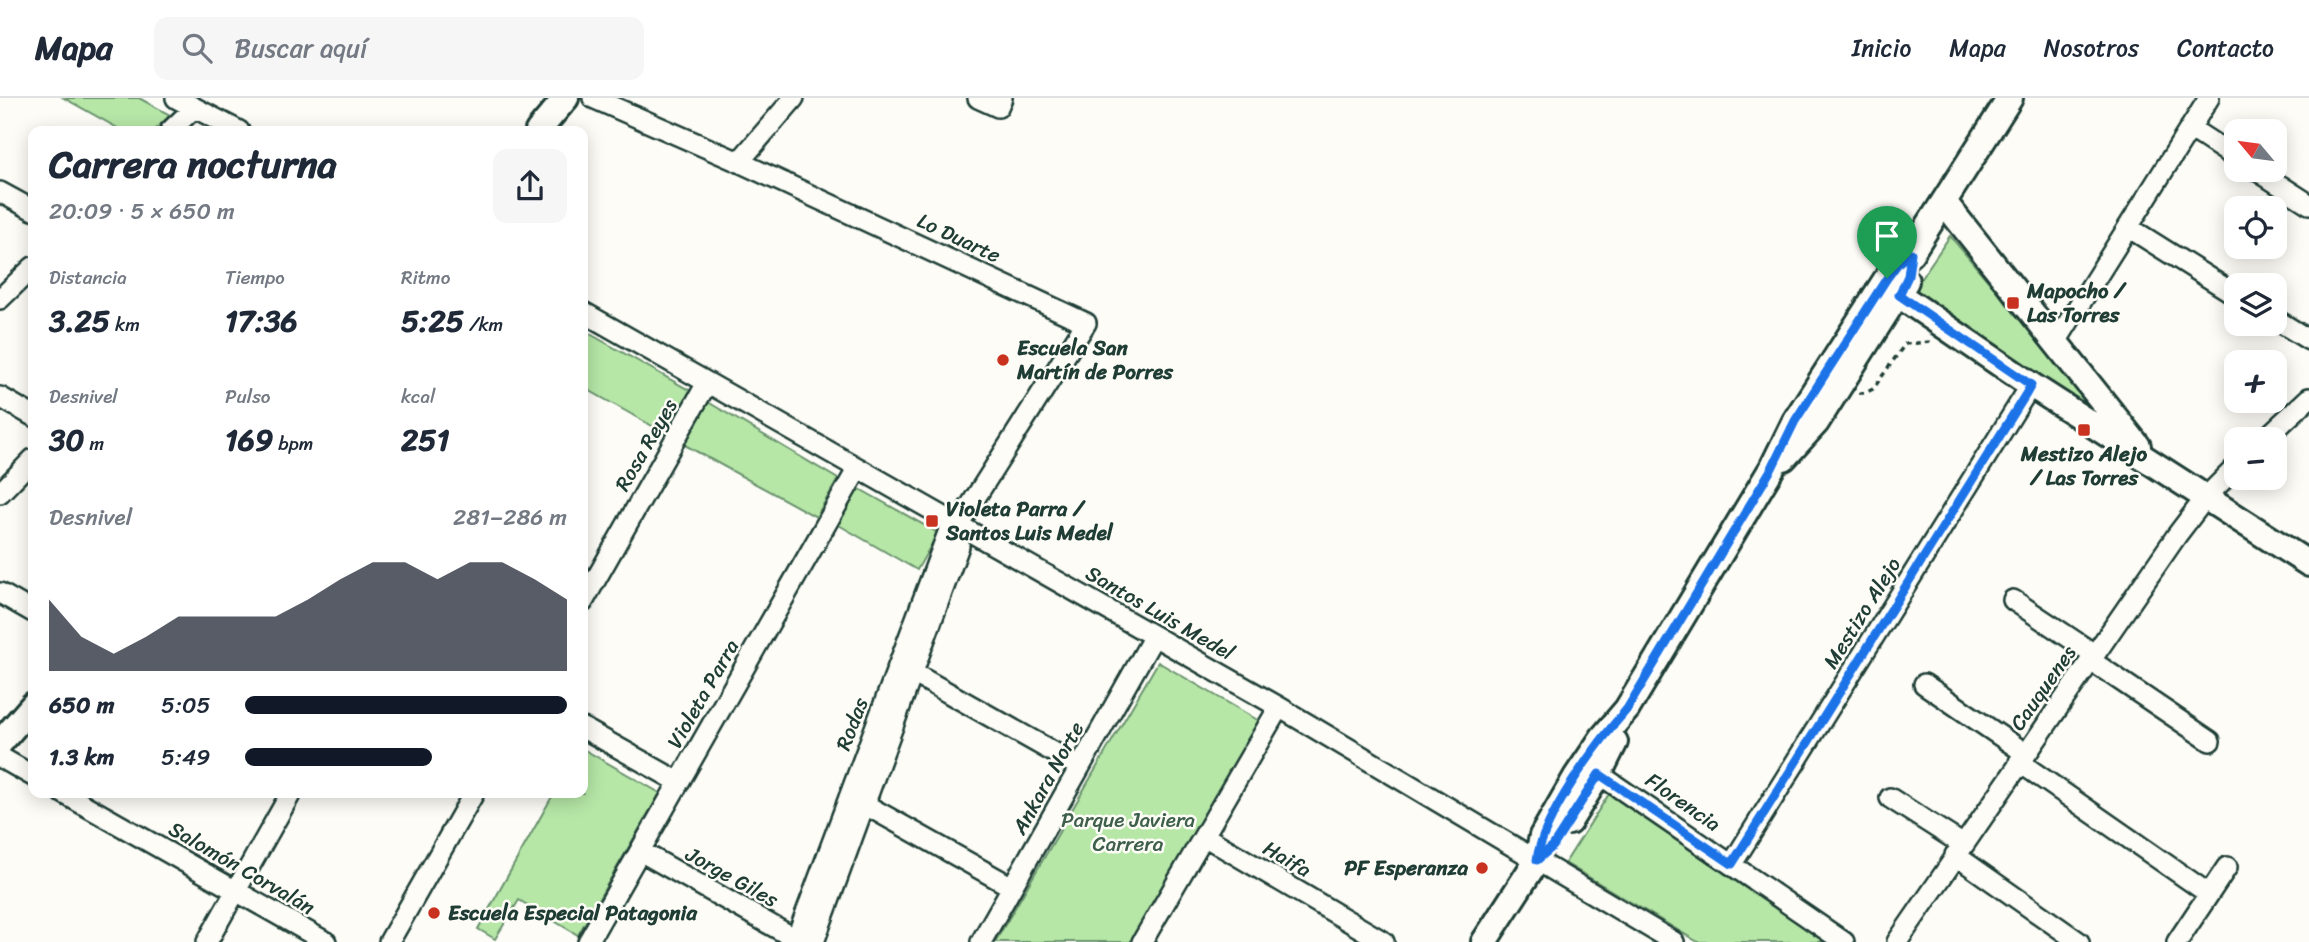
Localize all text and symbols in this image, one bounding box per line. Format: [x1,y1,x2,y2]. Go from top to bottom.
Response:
search box [154,17,644,80]
text: Mapa [35,19,112,77]
text: Buscar aquí [234,25,367,71]
text: Inicio [1852,27,1911,69]
text: Mapa [1949,27,2006,69]
text: Nosotros [2044,27,2139,69]
text: Contacto [2177,27,2274,69]
icon: search [178,29,216,67]
north arrow [2224,119,2287,182]
map controls [2224,119,2287,490]
text: Carrera nocturna [49,131,337,198]
button: share [493,149,567,223]
text: 20:09 · 5 × 650 m [49,191,235,232]
button: locate [2224,196,2287,259]
street label: Lo Duarte [911,202,1007,274]
pin [1857,206,1917,278]
icon: arrive [1868,217,1906,255]
text: Distancia [49,261,127,294]
text: Tiempo [225,261,285,294]
text: Ritmo [401,261,450,294]
place label: Mapocho / Las Torres [2026,272,2127,334]
button: layers [2224,273,2287,336]
text: 3.25 [49,294,110,348]
text: 17:36 [225,294,298,348]
text: 5:25 [401,294,464,348]
marker: Mapocho / Las Torres [2005,295,2021,311]
text: km [110,308,140,341]
text: /km [464,308,503,341]
place label: Escuela San Martín de Porres [1016,329,1174,391]
button: + [2224,350,2287,413]
marker: Escuela San Martín de Porres [995,352,1011,368]
text: Desnivel [49,380,118,413]
text: Pulso [225,380,271,413]
text: kcal [401,380,436,413]
street label: Rosa Reyes [604,391,688,499]
text: 30 [49,413,84,467]
text: 169 [225,413,273,467]
text: 251 [401,413,450,467]
marker: Mestizo Alejo / Las Torres [2076,422,2092,438]
text: m [84,427,104,460]
text: bpm [273,427,313,460]
button: − [2224,427,2287,490]
place label: Mestizo Alejo / Las Torres [2020,435,2148,497]
place label: Violeta Parra / Santos Luis Medel [945,490,1114,552]
text: Desnivel [49,497,132,538]
text: 281–286 m [453,497,567,538]
marker: Violeta Parra / Santos Luis Medel [924,513,940,529]
street label: Mestizo Alejo [1812,549,1912,677]
street label: Santos Luis Medel [1078,555,1243,672]
street label: Violeta Parra [656,632,750,756]
street label: Cauquenes [1999,637,2087,739]
text: 650 m [49,685,114,726]
text: 5:05 [161,685,211,726]
street label: Rodas [824,691,880,756]
street label: Ankara Norte [1001,714,1095,843]
text: 1.3 km [49,737,114,778]
text: 5:49 [161,737,211,778]
street label: Florencia [1637,762,1729,842]
park label: Parque Javiera Carrera [1061,801,1196,863]
street label: Salomón Corvalán [161,810,323,926]
street label: Haifa [1255,830,1319,888]
street label: Jorge Giles [678,835,786,918]
place label: PF Esperanza [1344,849,1468,887]
marker: PF Esperanza [1474,860,1490,876]
place label: Escuela Especial Patagonia [448,894,698,932]
marker: Escuela Especial Patagonia [426,905,442,921]

